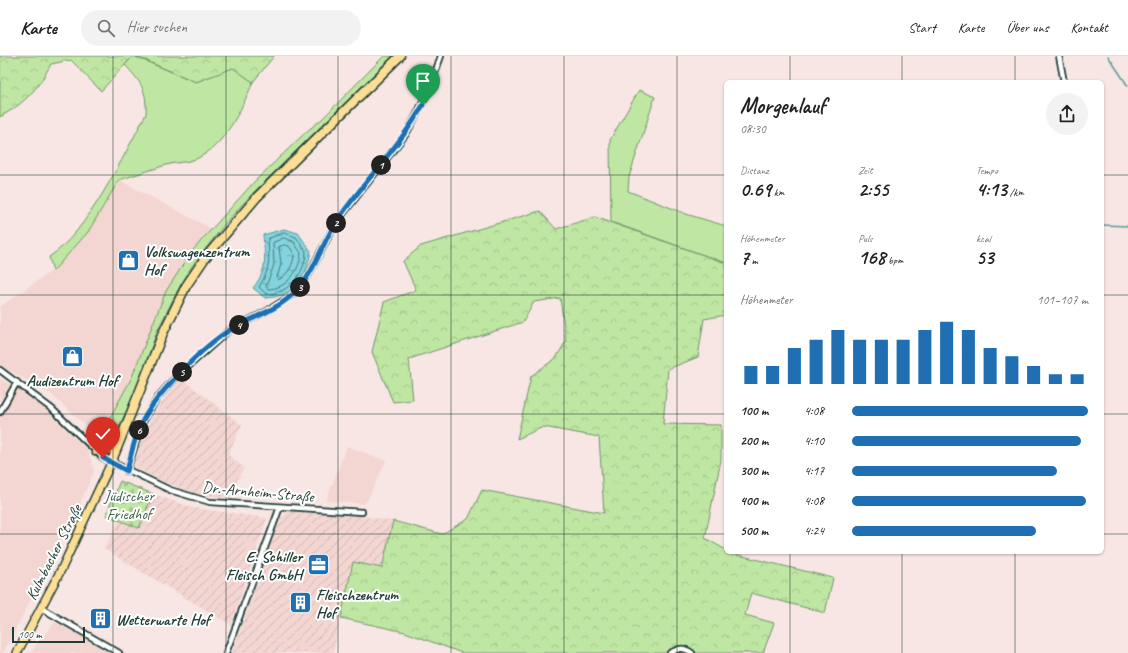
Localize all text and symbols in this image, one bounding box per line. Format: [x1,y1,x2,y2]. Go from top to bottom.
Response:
search box [81,10,361,46]
text: Karte [20,16,57,40]
icon: search [95,17,117,39]
text: Hier suchen [127,18,187,37]
text: Start [908,19,936,36]
text: Karte [958,19,984,36]
text: Über uns [1006,19,1048,36]
text: Kontakt [1070,19,1108,36]
pin [406,64,440,105]
icon: arrive [412,70,434,92]
text: Morgenlauf [740,92,825,120]
button: share [1046,93,1088,135]
text: 08:30 [740,121,766,137]
pin: 1 [371,155,391,175]
text: 1 [379,158,383,172]
text: Distanz [740,163,769,177]
text: Zeit [858,163,873,177]
text: Tempo [976,163,998,177]
text: 0.69 [740,177,771,202]
text: 2:55 [858,177,888,202]
text: 4:13 [976,177,1007,202]
text: km [771,185,785,199]
text: /km [1007,185,1024,199]
pin: 2 [326,213,346,233]
text: 2 [334,216,338,230]
text: Höhenmeter [740,231,785,245]
text: Puls [858,231,873,245]
text: kcal [976,231,991,245]
place label: Volkswagenzentrum Hof [144,242,251,280]
text: 7 [740,245,749,270]
text: 168 [858,245,885,270]
text: 53 [976,245,994,270]
shop icon: Volkswagenzentrum Hof [116,247,142,273]
text: m [749,253,758,267]
text: bpm [885,253,903,267]
pin: 3 [290,277,310,297]
text: 3 [298,280,302,294]
text: Höhenmeter [740,292,793,308]
text: 101–107 m [1037,292,1088,308]
pin: 4 [229,315,249,335]
text: 4 [237,318,241,332]
shop icon: Audizentrum Hof [59,343,85,369]
pin: 5 [172,362,192,382]
text: 5 [180,365,184,379]
place label: Audizentrum Hof [27,371,122,391]
text: 100 m [740,403,768,419]
text: 4:08 [804,403,824,419]
pin [86,417,120,458]
pin: 6 [129,420,149,440]
icon: check [92,423,114,445]
text: 6 [136,423,142,437]
text: 200 m [740,433,768,449]
text: 4:10 [804,433,824,449]
text: 300 m [740,463,768,479]
text: 4:17 [804,463,824,479]
street label: Dr.-Arnheim-Straße [201,477,316,507]
park label: Jüdischer Friedhof [103,486,155,524]
text: 400 m [740,493,768,509]
text: 4:08 [804,493,824,509]
street label: Kulmbacher Straße [21,500,87,604]
text: 500 m [740,523,768,539]
text: 4:24 [804,523,824,539]
place label: E. Schiller Fleisch GmbH [226,547,305,585]
office icon: E. Schiller Fleisch GmbH [305,552,331,578]
place label: Fleischzentrum Hof [316,585,399,623]
building icon: Fleischzentrum Hof [288,590,314,616]
building icon: Wetterwarte Hof [87,606,113,632]
place label: Wetterwarte Hof [116,610,214,630]
scale bar [12,625,85,644]
text: 100 m [18,627,42,641]

